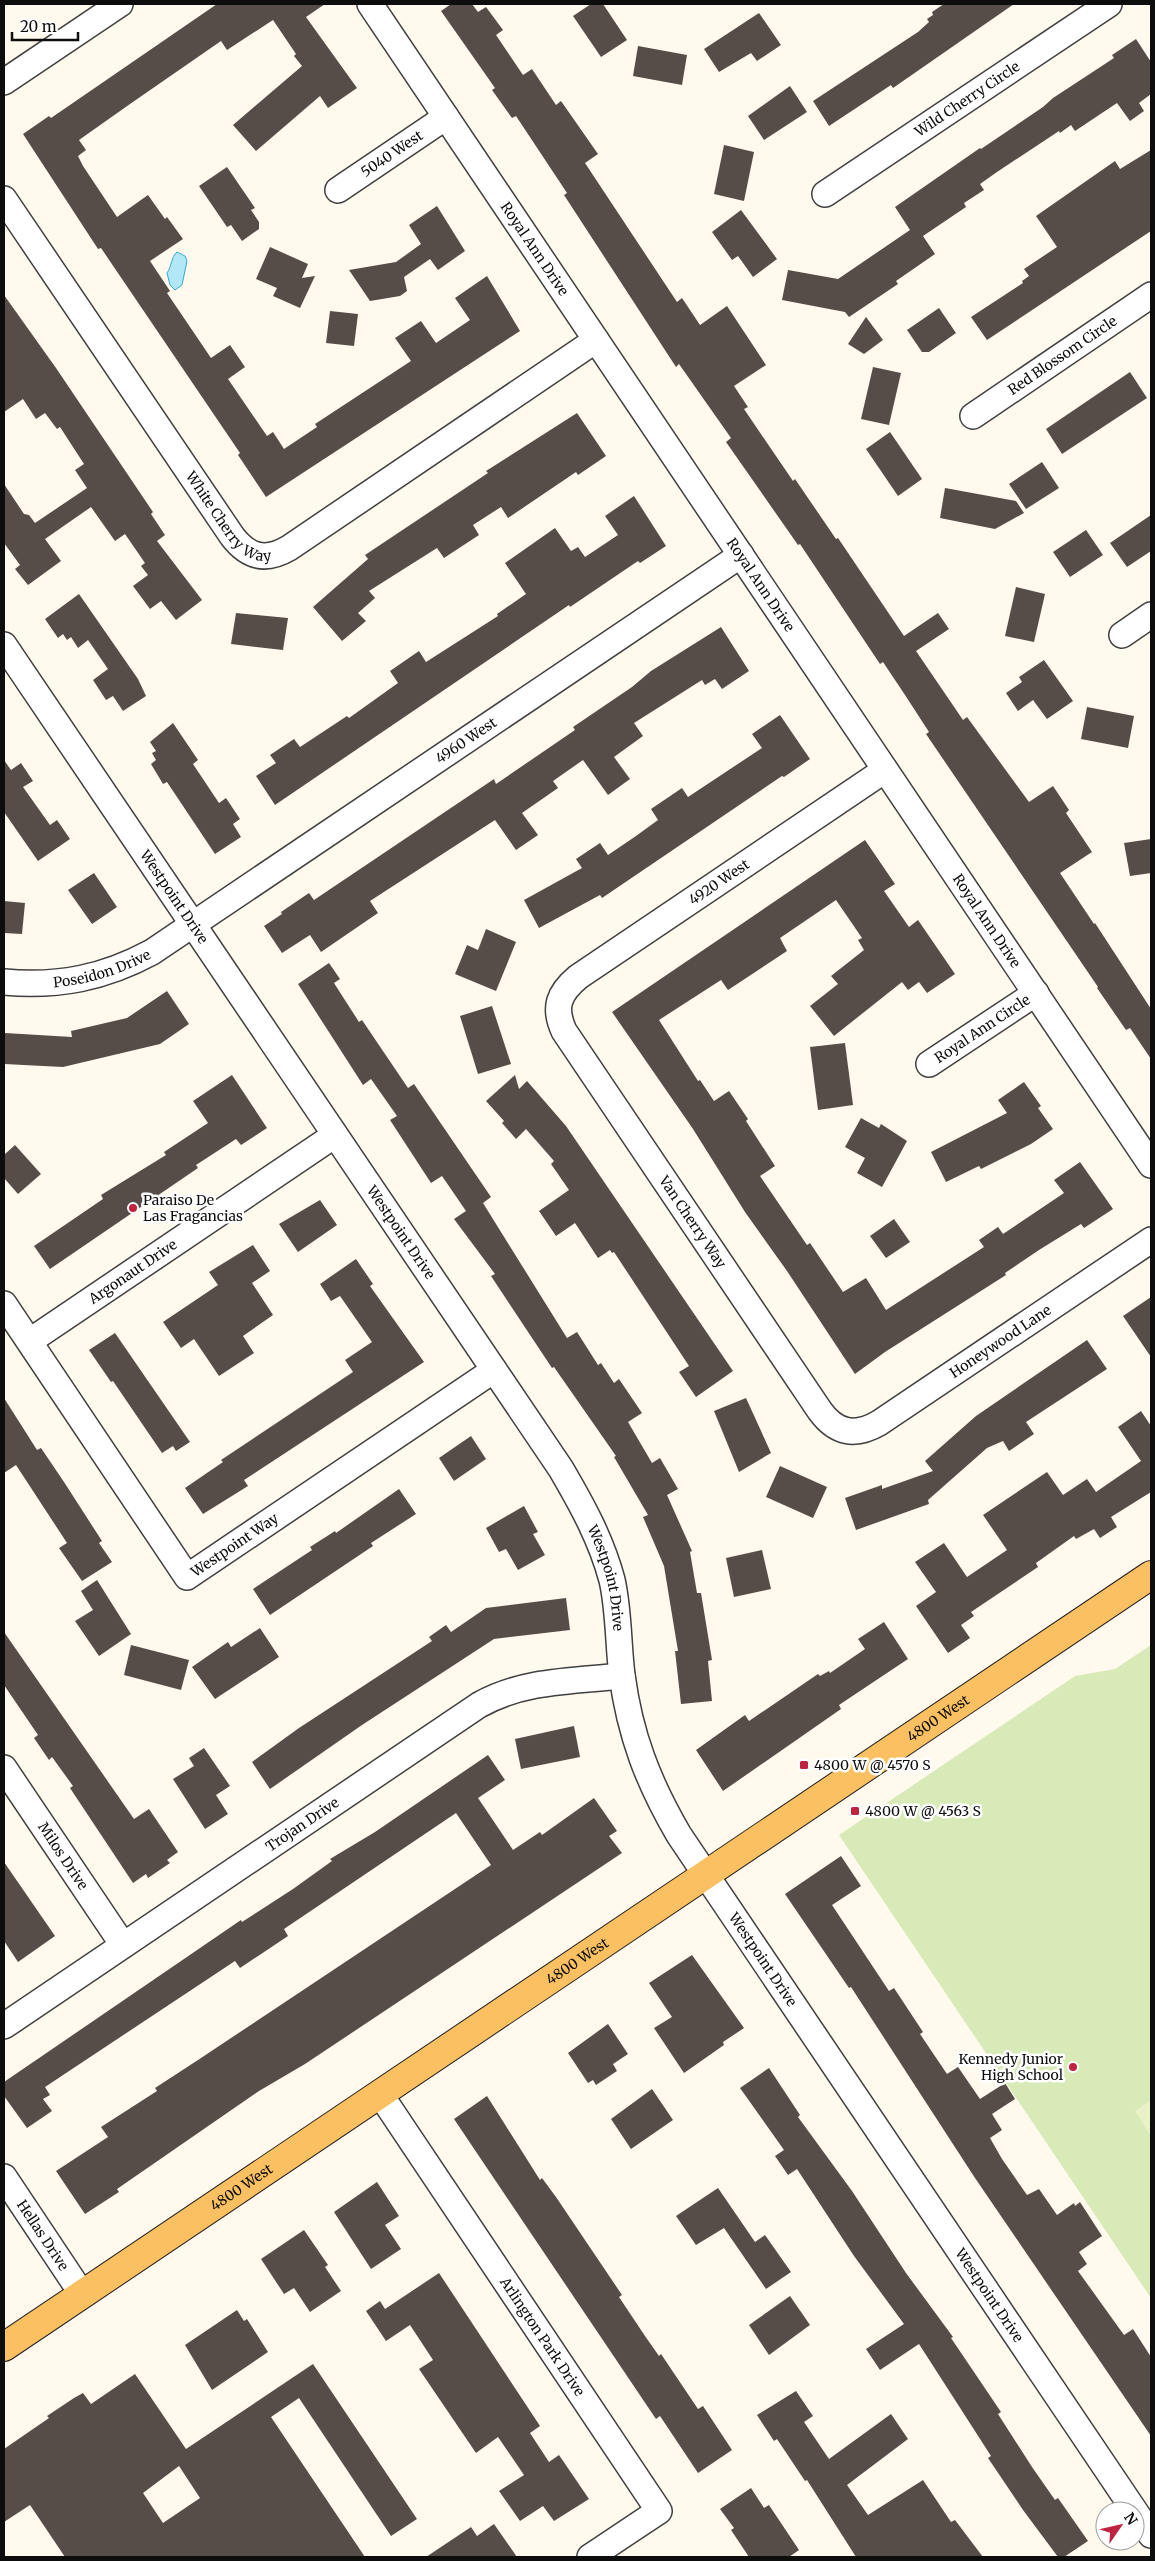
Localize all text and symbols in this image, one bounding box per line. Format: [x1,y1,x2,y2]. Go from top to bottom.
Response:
scale bar [12,10,79,42]
text: 20 m [20,17,57,36]
street label: Wild Cherry Circle [910,57,1023,141]
street label: 5040 West [358,126,427,181]
street label: Royal Ann Drive [497,198,573,299]
street label: Red Blossom Circle [1004,312,1120,399]
street label: White Cherry Way [181,467,273,565]
street label: Royal Ann Drive [723,534,799,635]
street label: 4960 West [432,713,500,767]
street label: Westpoint Drive [136,846,212,947]
street label: 4920 West [685,855,753,909]
street label: Royal Ann Drive [949,871,1025,971]
street label: Poseidon Drive [52,945,154,991]
street label: Royal Ann Circle [931,990,1034,1067]
street label: Van Cherry Way [655,1171,731,1272]
street label: Westpoint Drive [362,1181,439,1283]
place label: Paraiso De Las Fragancias [143,1191,243,1225]
marker: Paraiso De Las Fragancias [127,1202,139,1214]
street label: Argonaut Drive [84,1235,180,1308]
street label: Honeywood Lane [946,1301,1055,1382]
street label: Westpoint Way [187,1509,282,1581]
street label: Westpoint Drive [583,1521,627,1632]
street label: 4800 West [903,1691,973,1746]
place label: 4800 W @ 4570 S [814,1756,931,1774]
marker: 4800 W @ 4570 S [798,1759,810,1771]
street label: Trojan Drive [262,1793,342,1856]
place label: 4800 W @ 4563 S [865,1802,981,1820]
marker: 4800 W @ 4563 S [849,1805,861,1817]
street label: Milos Drive [34,1819,92,1893]
street label: Westpoint Drive [724,1908,801,2010]
street label: 4800 West [543,1933,612,1989]
place label: Kennedy Junior High School [959,2050,1064,2084]
marker: Kennedy Junior High School [1067,2061,1079,2073]
street label: 4800 West [207,2160,276,2215]
street label: Hellas Drive [13,2196,73,2274]
street label: Westpoint Drive [951,2244,1027,2346]
street label: Arlington Park Drive [496,2273,589,2400]
north arrow [1095,2501,1145,2551]
text: N [1120,2509,1141,2528]

